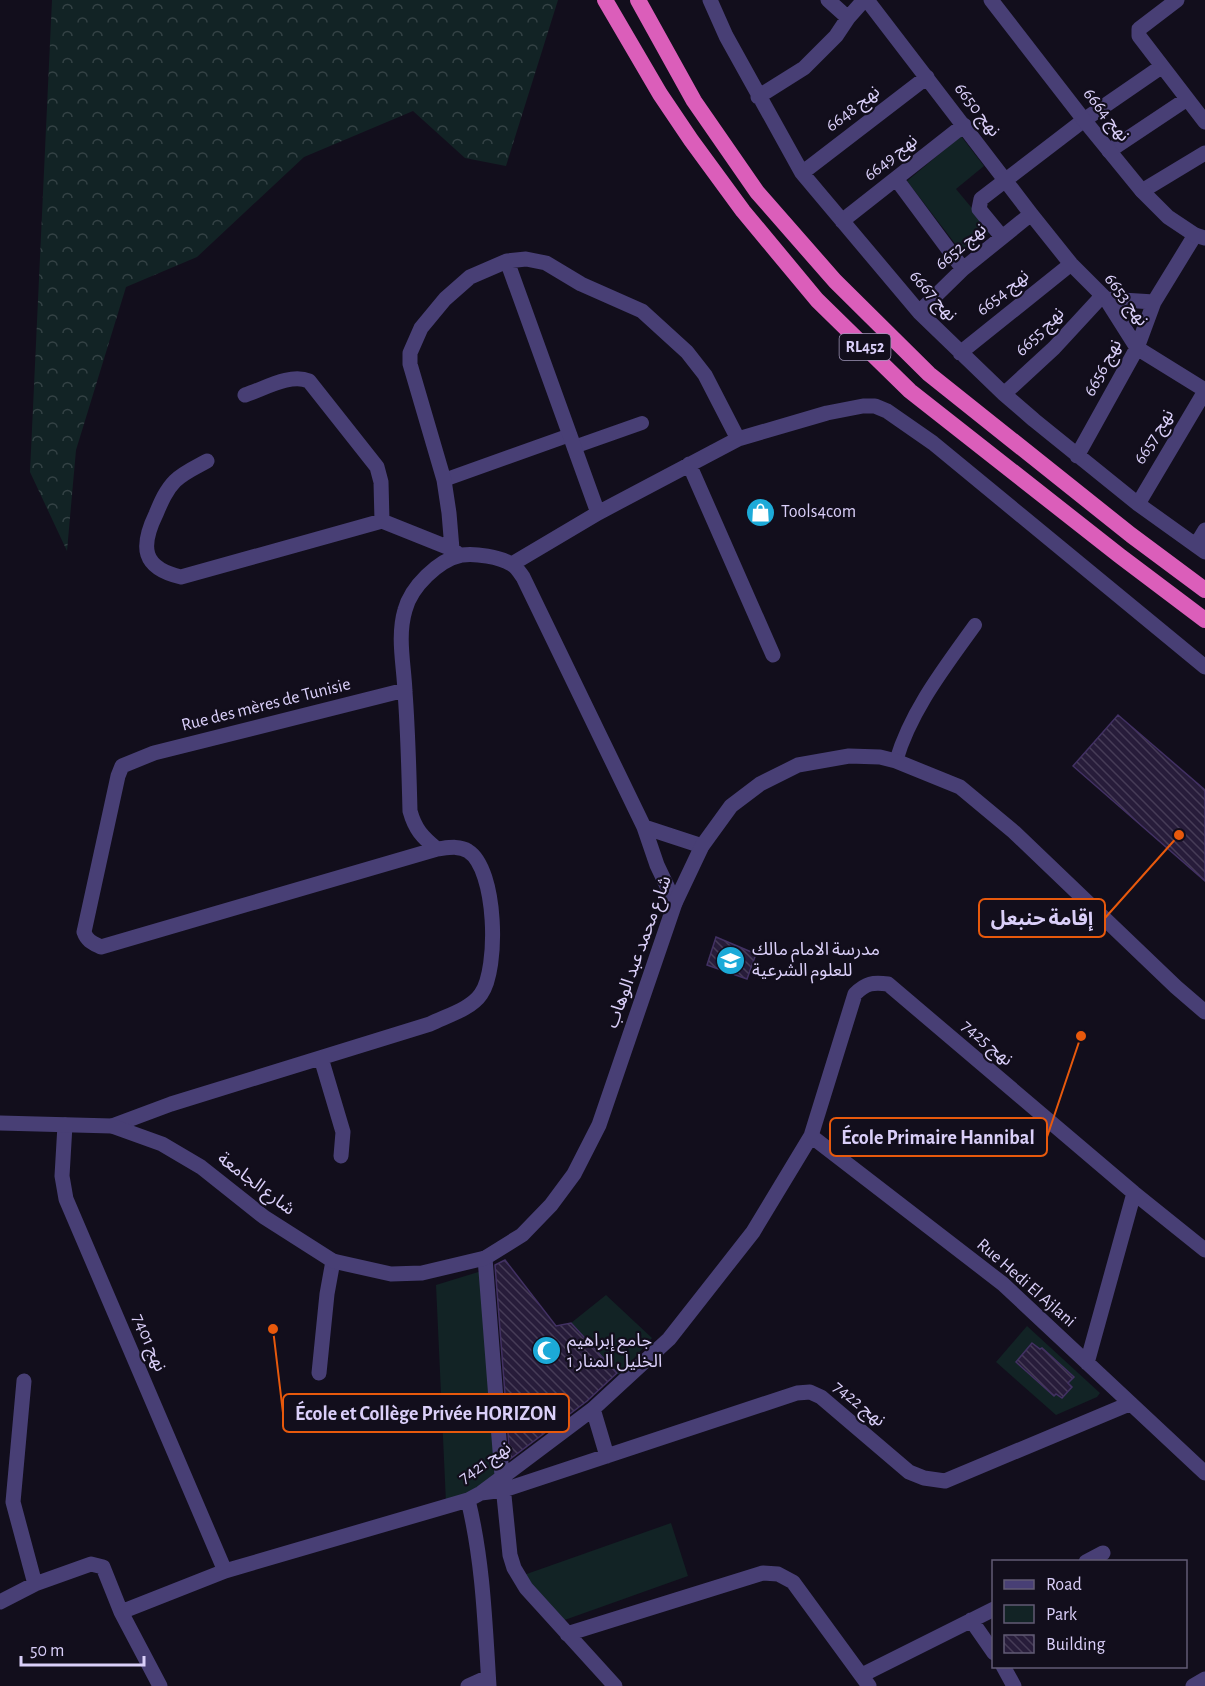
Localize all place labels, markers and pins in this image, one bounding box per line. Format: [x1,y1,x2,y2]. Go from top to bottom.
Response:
shop icon: Tools4com [744,496,776,528]
place label: Tools4com [781,503,856,521]
callout: إقامة حنبعل [979,899,1105,937]
place label: مدرسة الامام مالك للعلوم الشرعية [752,941,880,984]
school or university icon: مدرسة الامام مالك للعلوم الشرعية [715,944,747,976]
callout: École Primaire Hannibal [830,1118,1047,1156]
place label: جامع إبراهيم الخليل المنار 1 [567,1332,662,1372]
mosque icon: جامع إبراهيم الخليل المنار 1 [530,1335,562,1367]
callout: École et Collège Privée HORIZON [283,1394,569,1432]

